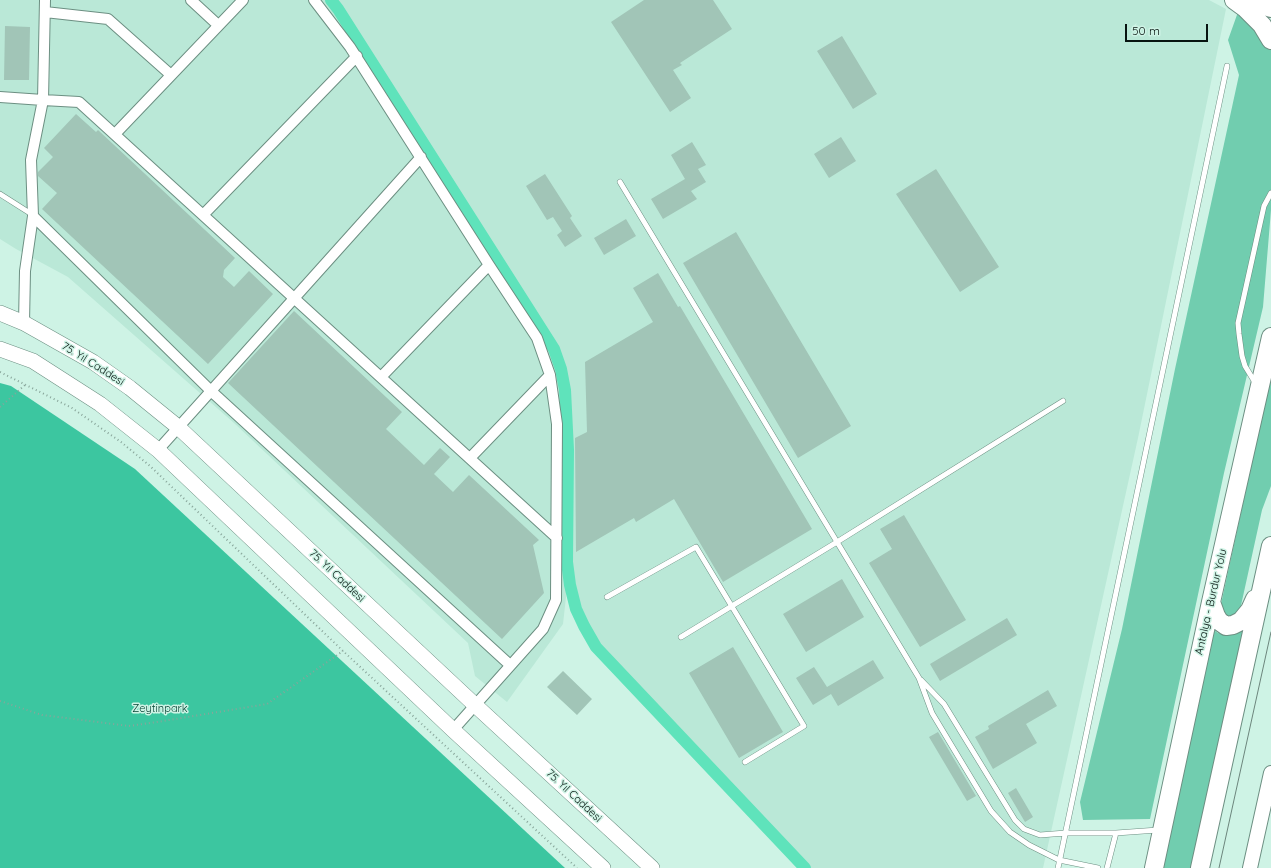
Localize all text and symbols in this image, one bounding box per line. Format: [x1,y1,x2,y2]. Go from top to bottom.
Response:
scale bar [1127,16,1210,42]
text: 50 m [1132,23,1160,38]
street label: 75. Yıl Caddesi [59,340,127,388]
street label: 75. Yıl Caddesi [306,547,368,605]
street label: Antalya - Burdur Yolu [1192,548,1230,656]
park label: Zeytinpark [132,702,188,716]
street label: 75. Yıl Caddesi [543,767,605,825]

